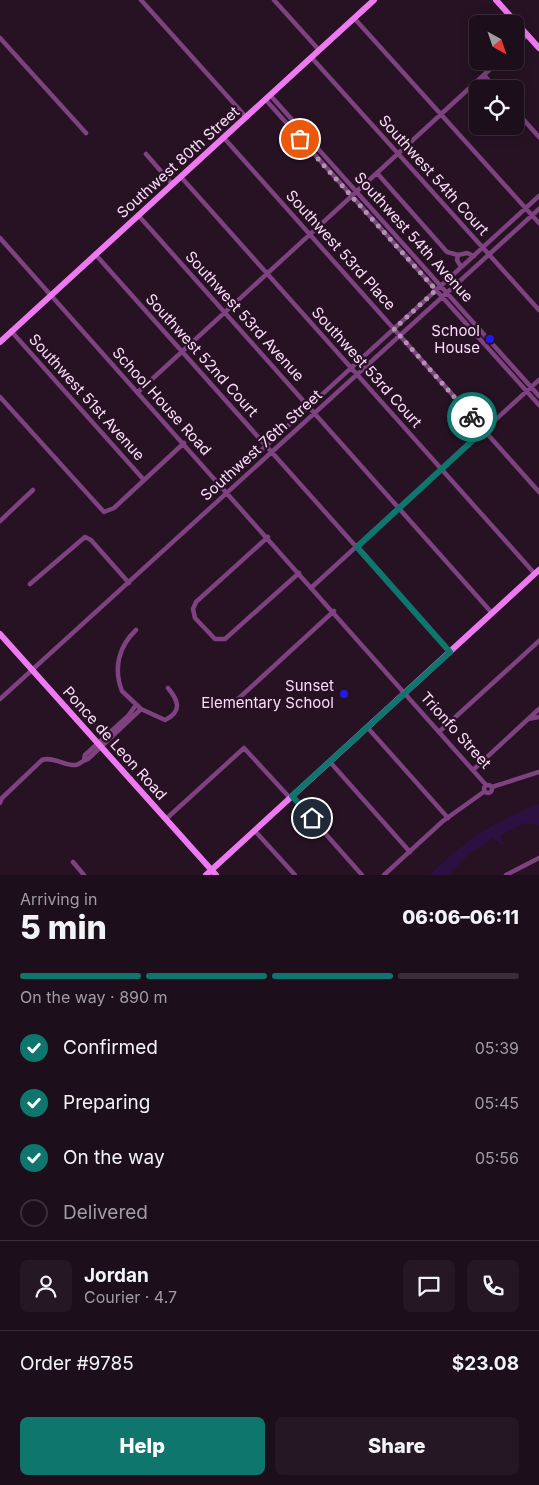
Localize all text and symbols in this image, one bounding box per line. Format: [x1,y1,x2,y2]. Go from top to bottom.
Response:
north arrow [469,15,524,70]
map controls [469,15,524,135]
button: locate [469,80,524,135]
street label: Southwest 80th Street [113,102,243,222]
street label: Southwest 54th Court [375,111,493,239]
pin [279,118,321,160]
icon: bag [286,125,314,153]
street label: Southwest 54th Avenue [351,168,477,306]
street label: Southwest 53rd Place [282,186,400,314]
street label: Southwest 53rd Avenue [181,247,309,385]
street label: Southwest 52nd Court [142,289,262,421]
street label: Southwest 53rd Court [308,303,426,431]
place label: School House [431,321,480,357]
street label: Southwest 51st Avenue [25,330,149,464]
marker: School House [484,333,496,345]
street label: School House Road [108,343,216,459]
street label: Southwest 76th Street [196,385,326,505]
courier [447,392,497,442]
icon: bike [458,403,486,431]
place label: Sunset Elementary School [201,676,334,712]
street label: Ponce de Leon Road [59,682,171,804]
marker: Sunset Elementary School [338,688,350,700]
street label: Trionfo Street [417,688,496,772]
pin [291,797,333,839]
icon: home [298,804,326,832]
text: Arriving in [20,889,97,909]
text: 06:06–06:11 [402,906,519,929]
text: 5 min [20,908,107,947]
text: On the way · 890 m [20,987,168,1007]
icon: check [20,1034,48,1062]
text: Confirmed [63,1036,158,1059]
text: 05:39 [475,1038,519,1058]
icon: check [20,1089,48,1117]
text: Preparing [63,1091,150,1114]
text: 05:45 [475,1093,519,1113]
icon: check [20,1144,48,1172]
text: On the way [63,1146,165,1169]
text: 05:56 [475,1148,519,1168]
text: Delivered [63,1201,148,1224]
button: person [20,1260,72,1312]
button: chat [403,1260,455,1312]
button: phone [467,1260,519,1312]
text: Jordan [84,1264,149,1287]
text: Courier · 4.7 [84,1287,177,1307]
text: Order #9785 [20,1352,134,1375]
text: $23.08 [452,1352,519,1375]
button: Help [20,1417,265,1475]
button: Share [275,1417,519,1475]

